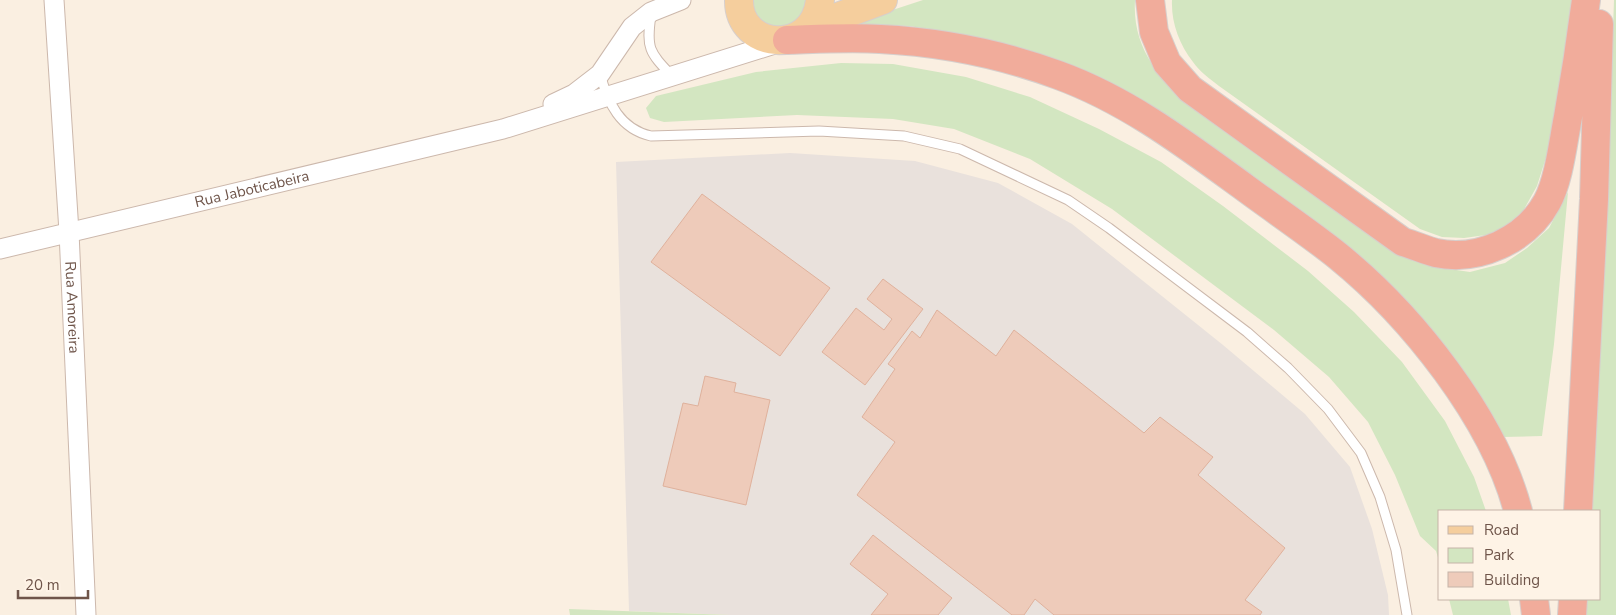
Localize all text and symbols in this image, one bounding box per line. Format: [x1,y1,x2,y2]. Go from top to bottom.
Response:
street label: Rua Jaboticabeira [193,166,311,212]
street label: Rua Amoreira [60,261,84,354]
legend [1438,510,1601,600]
text: Road [1484,520,1519,540]
text: Park [1484,545,1514,565]
scale bar [18,568,88,600]
text: Building [1484,570,1540,590]
text: 20 m [25,575,60,595]

